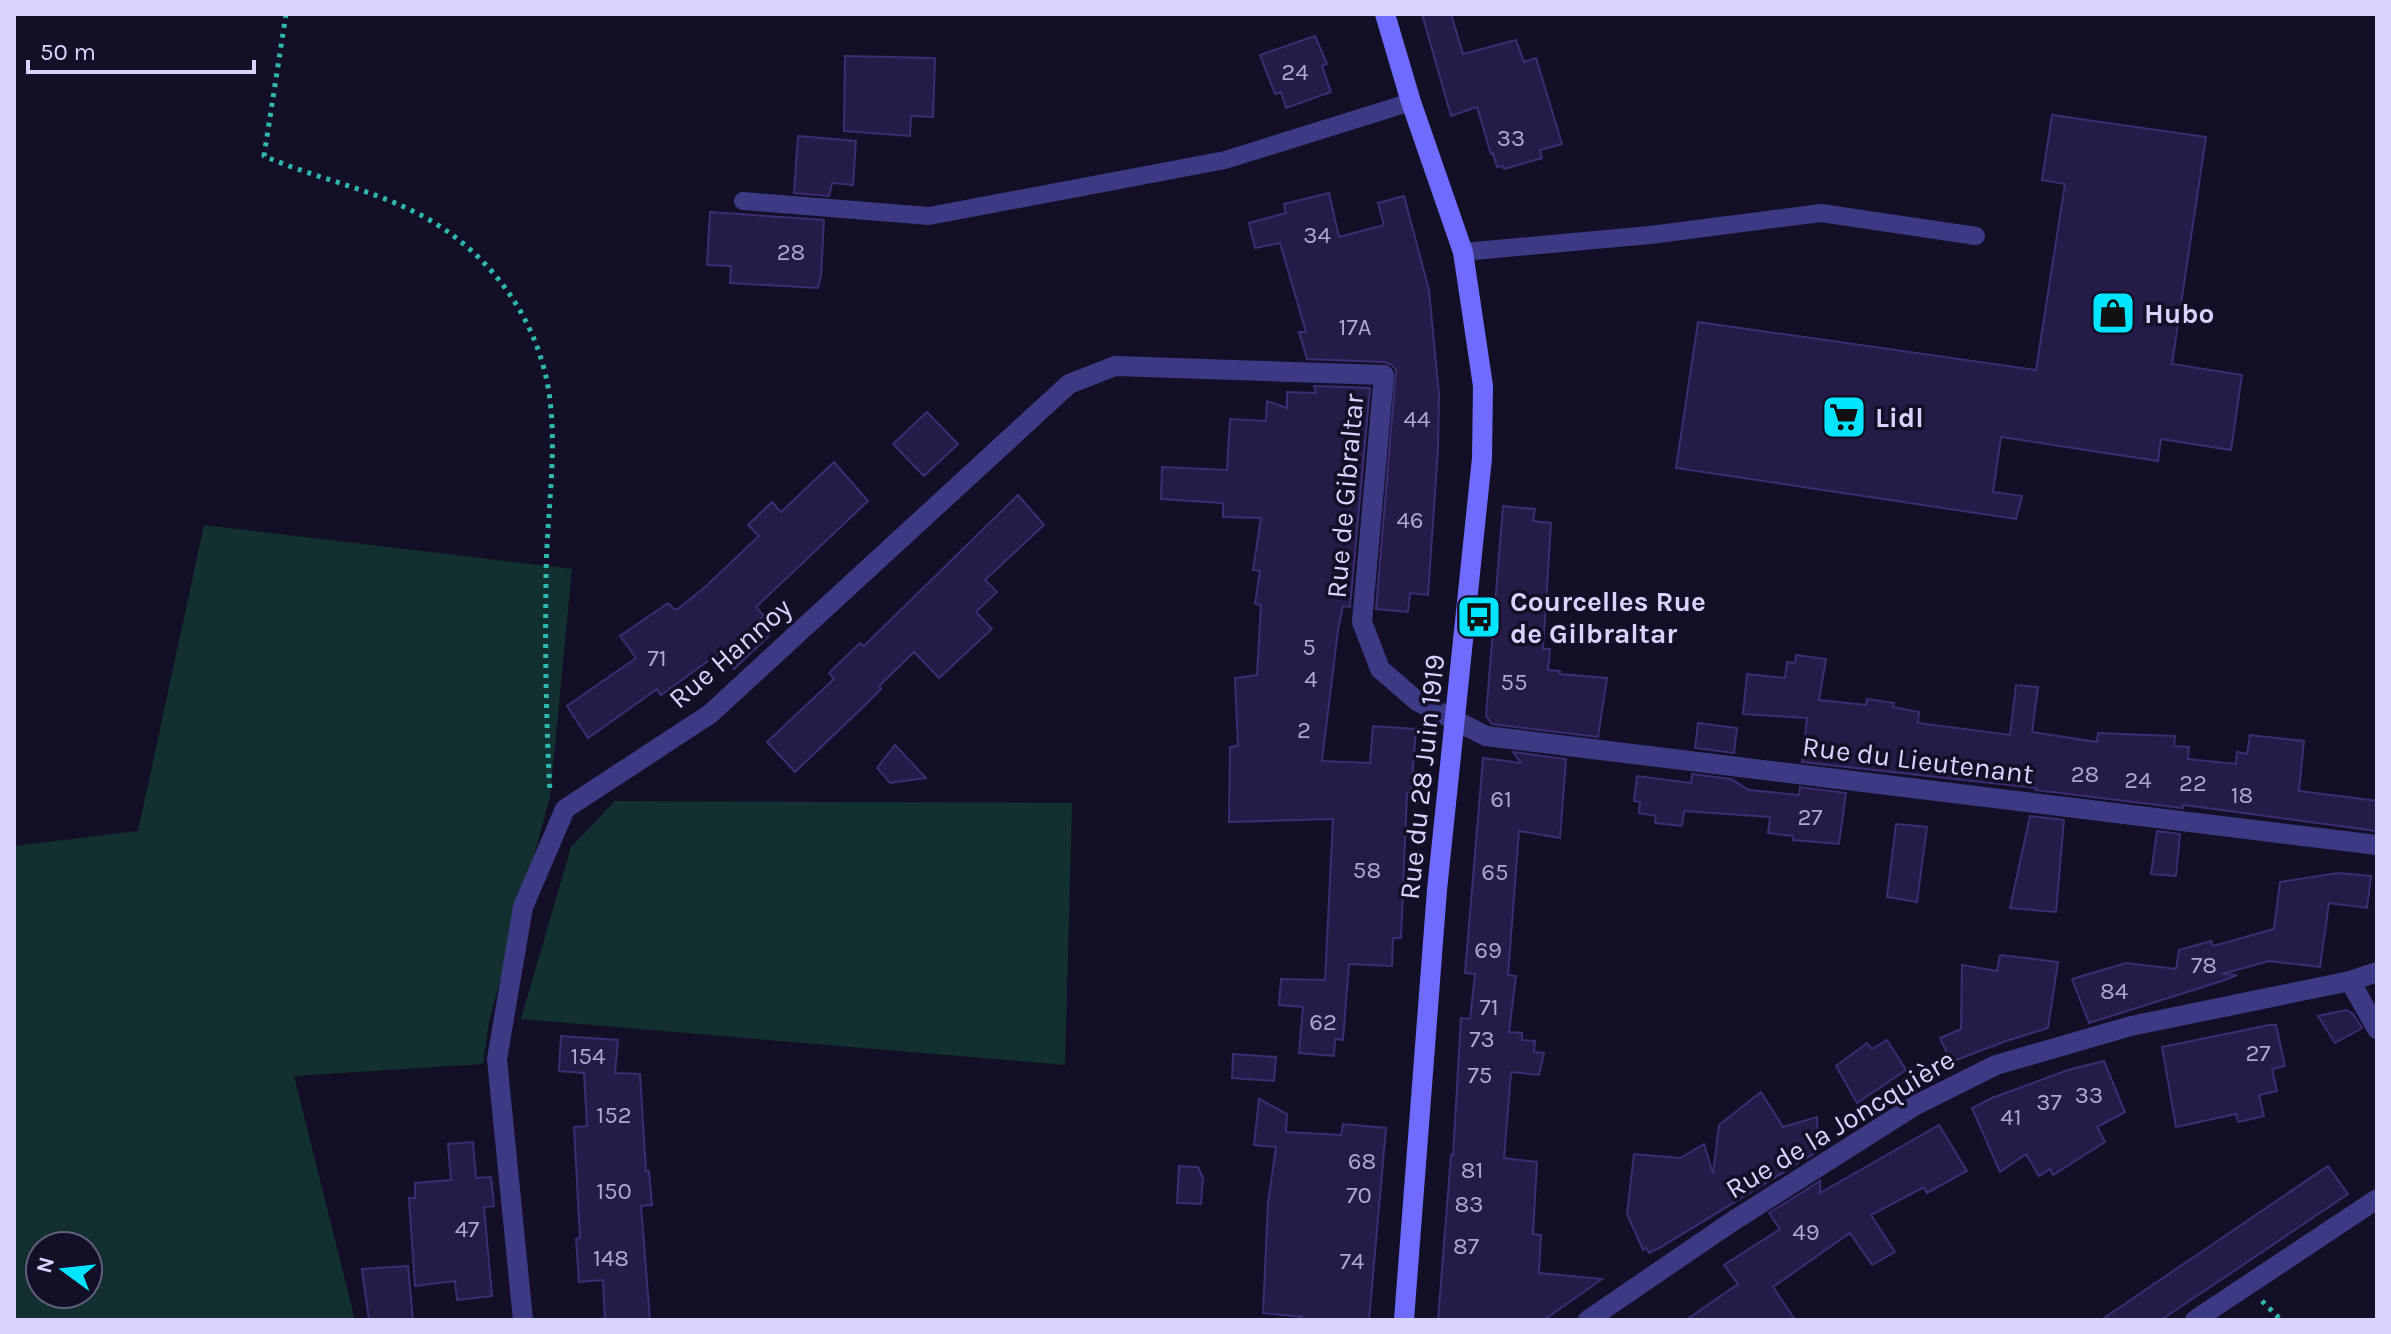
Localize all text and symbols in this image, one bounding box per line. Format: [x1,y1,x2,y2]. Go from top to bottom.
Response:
scale bar [28,24,254,74]
text: 50 m [40,38,96,66]
house number: 24 [1281,58,1309,86]
house number: 33 [1497,124,1525,152]
house number: 34 [1303,221,1331,249]
house number: 28 [777,238,805,266]
shop icon: Hubo [2089,289,2137,337]
place label: Hubo [2144,297,2214,330]
house number: 17A [1339,313,1372,341]
street label: Rue de Gibraltar [1320,392,1370,600]
supermarket icon: Lidl [1820,393,1868,441]
place label: Lidl [1875,401,1924,434]
house number: 44 [1404,405,1430,433]
house number: 46 [1396,506,1424,534]
place label: Courcelles Rue de Gilbraltar [1510,585,1706,650]
street label: Rue Hannoy [662,591,798,715]
bus stop icon: Courcelles Rue de Gilbraltar [1455,593,1503,641]
house number: 5 [1302,633,1316,661]
house number: 71 [647,644,667,672]
street label: Rue du 28 Juin 1919 [1393,653,1451,901]
house number: 4 [1304,665,1318,693]
house number: 55 [1500,668,1528,696]
house number: 2 [1297,716,1311,744]
street label: Rue du Lieutenant [1800,729,2036,791]
house number: 28 [2071,760,2099,788]
house number: 24 [2124,766,2152,794]
house number: 22 [2179,769,2207,797]
house number: 18 [2231,781,2253,809]
house number: 61 [1490,785,1512,813]
house number: 27 [1797,803,1823,831]
house number: 58 [1353,856,1381,884]
house number: 65 [1481,858,1509,886]
house number: 69 [1474,936,1502,964]
house number: 78 [2191,951,2217,979]
house number: 84 [2100,977,2128,1005]
house number: 71 [1479,993,1499,1021]
house number: 62 [1309,1008,1337,1036]
house number: 73 [1469,1025,1495,1053]
house number: 27 [2245,1039,2271,1067]
house number: 154 [571,1042,605,1070]
street label: Rue de la Joncquière [1720,1043,1960,1205]
house number: 75 [1468,1061,1492,1089]
house number: 33 [2075,1081,2103,1109]
house number: 37 [2036,1088,2062,1116]
house number: 152 [596,1101,632,1129]
house number: 41 [2000,1103,2022,1131]
house number: 68 [1348,1147,1376,1175]
house number: 81 [1461,1156,1483,1184]
house number: 150 [596,1177,632,1205]
house number: 70 [1346,1181,1372,1209]
house number: 83 [1455,1190,1483,1218]
house number: 47 [455,1215,479,1243]
house number: 49 [1792,1218,1820,1246]
north arrow [24,1230,104,1310]
house number: 87 [1453,1232,1479,1260]
house number: 148 [593,1244,629,1272]
house number: 74 [1340,1247,1364,1275]
text: N [31,1254,60,1276]

